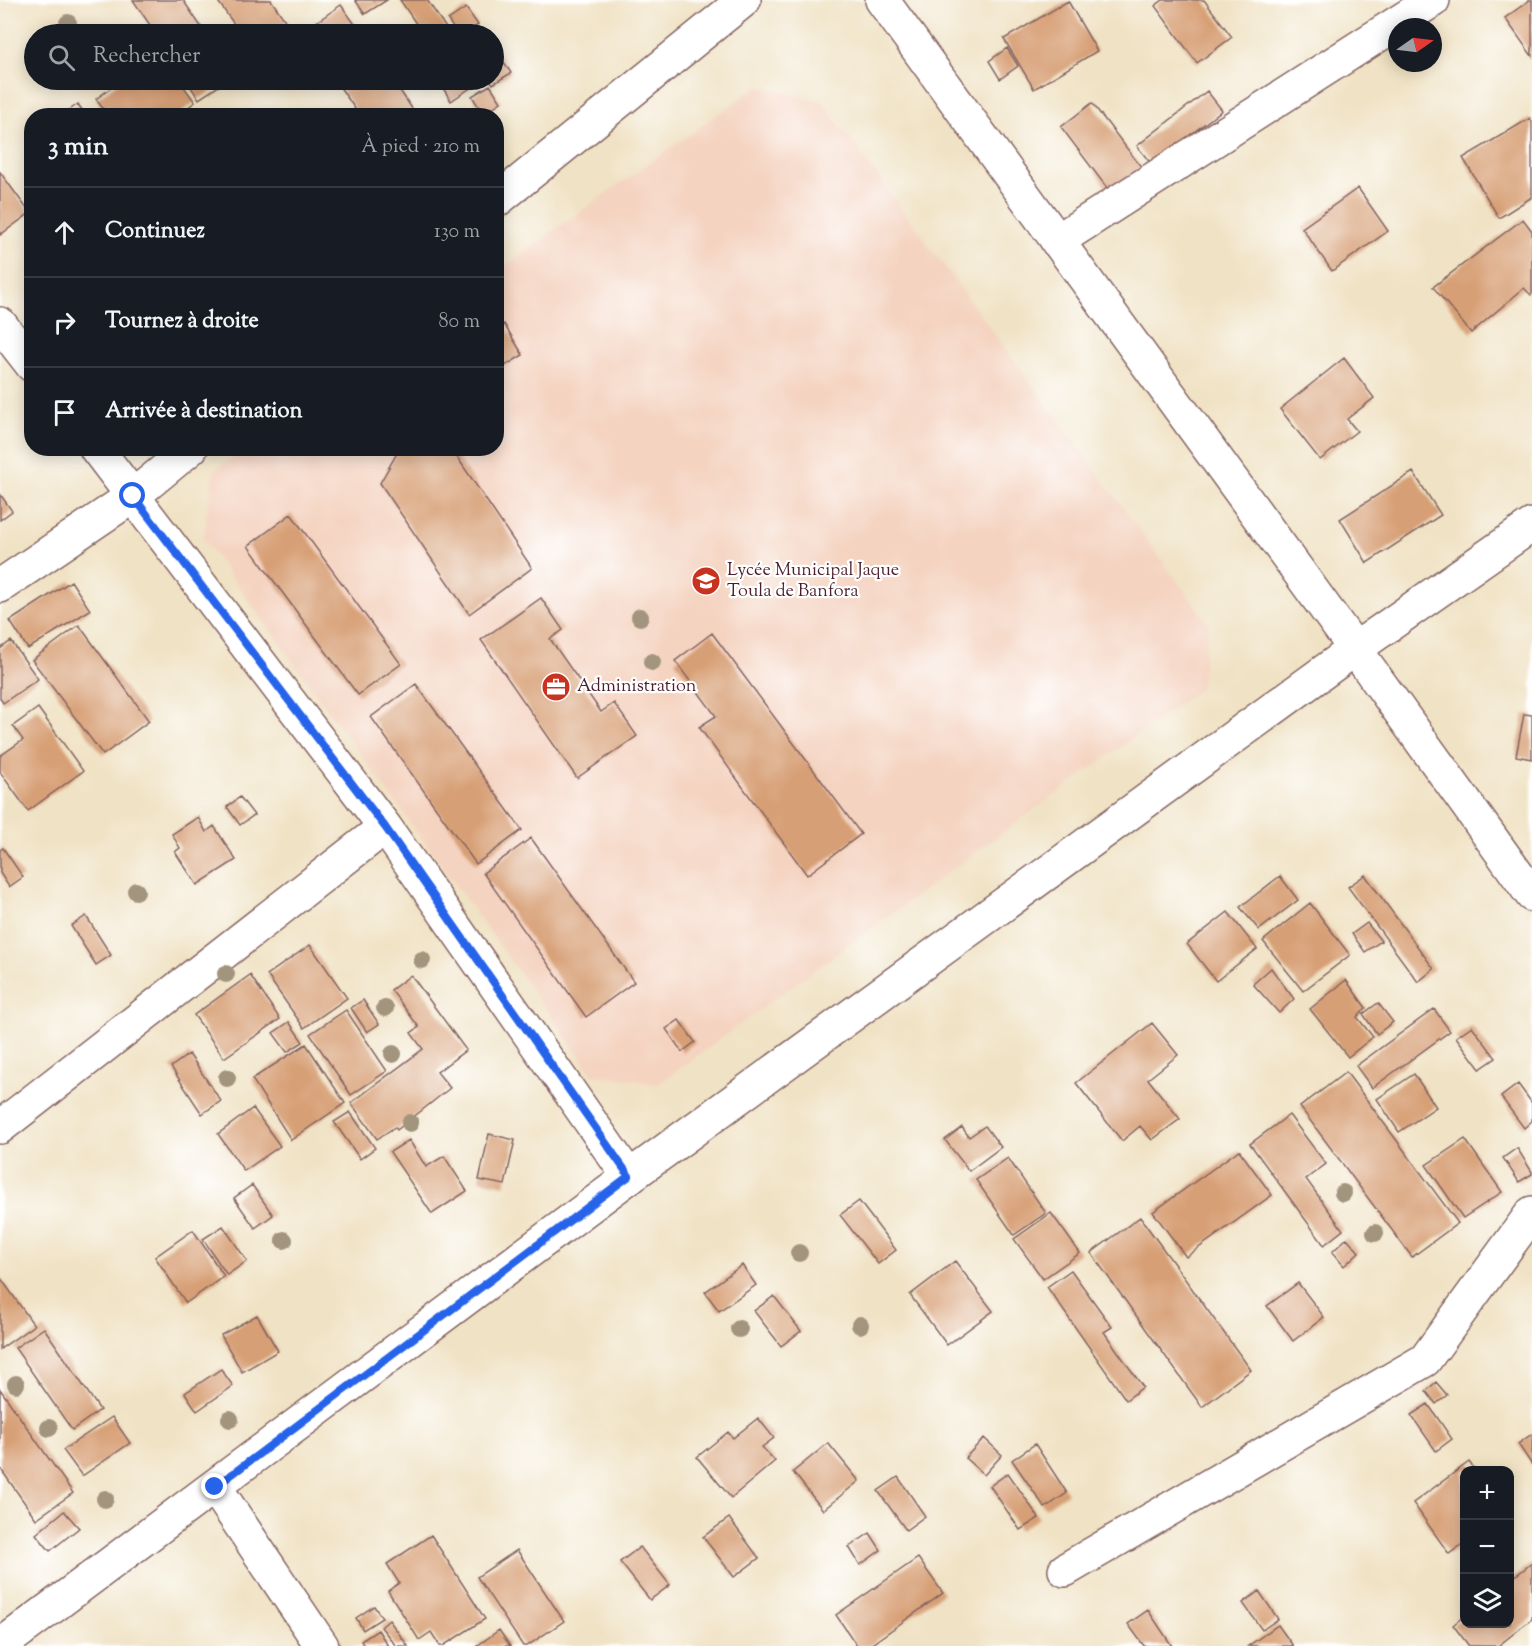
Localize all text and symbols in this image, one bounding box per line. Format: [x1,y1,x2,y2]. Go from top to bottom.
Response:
north arrow [1388,18,1442,72]
search box [24,24,504,90]
icon: search [45,41,78,74]
text: Rechercher [93,41,200,73]
text: 3 min [48,129,108,166]
text: À pied · 210 m [361,133,480,162]
icon: ahead [48,216,81,249]
text: Continuez [105,216,205,248]
text: 130 m [434,218,480,247]
icon: right [48,306,81,339]
text: Tournez à droite [105,306,259,338]
text: 80 m [439,308,480,337]
icon: arrive [48,396,81,429]
text: Arrivée à destination [105,396,302,428]
route start [119,482,145,508]
place label: Lycée Municipal Jaque Toula de Banfora [727,558,899,605]
school or university icon: Lycée Municipal Jaque Toula de Banfora [690,565,722,597]
office icon: Administration [540,671,572,703]
place label: Administration [577,674,697,700]
map controls [1460,1466,1514,1628]
button: + [1460,1466,1514,1520]
route end [201,1473,227,1499]
button: − [1460,1520,1514,1574]
button: layers [1460,1574,1514,1628]

